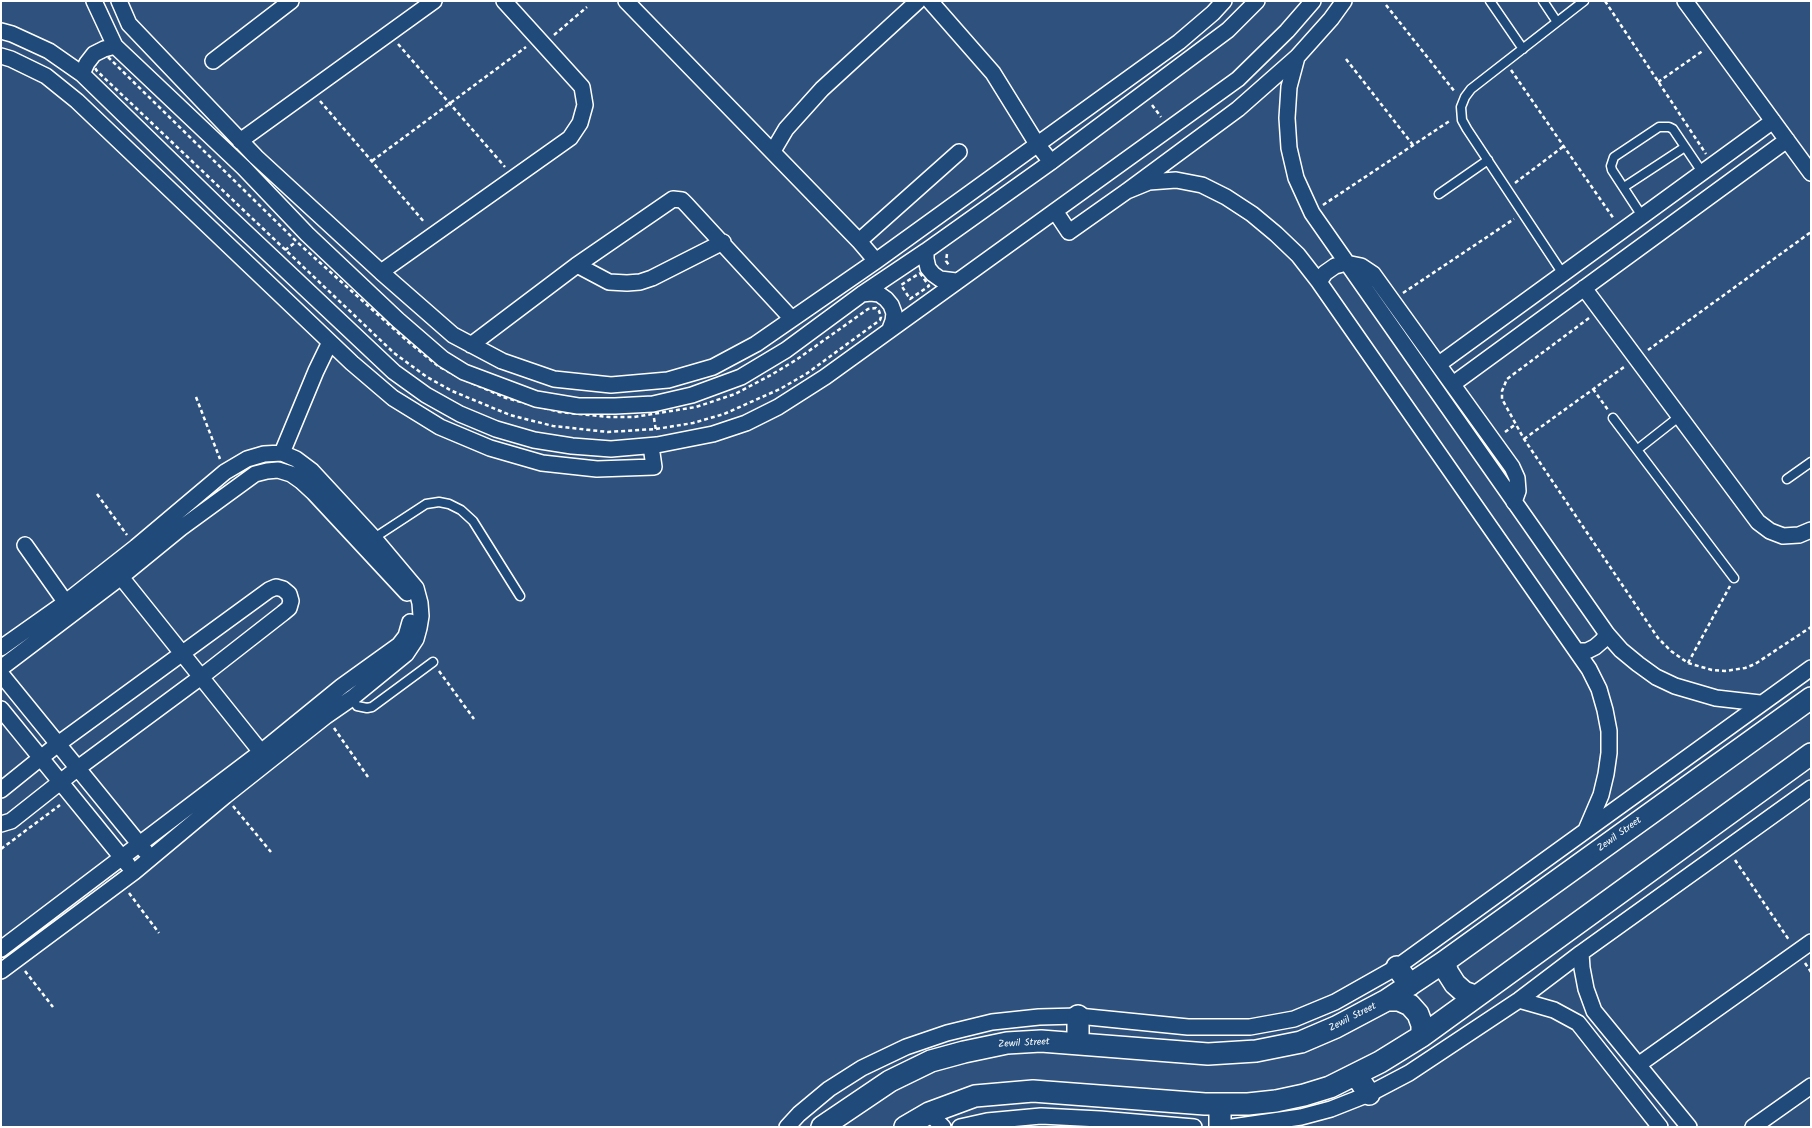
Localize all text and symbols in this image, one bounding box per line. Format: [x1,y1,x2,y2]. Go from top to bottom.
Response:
street label: Zewil Street [1596,815,1644,855]
street label: Zewil Street [1327,1001,1379,1035]
street label: Zewil Street [998,1037,1050,1051]

